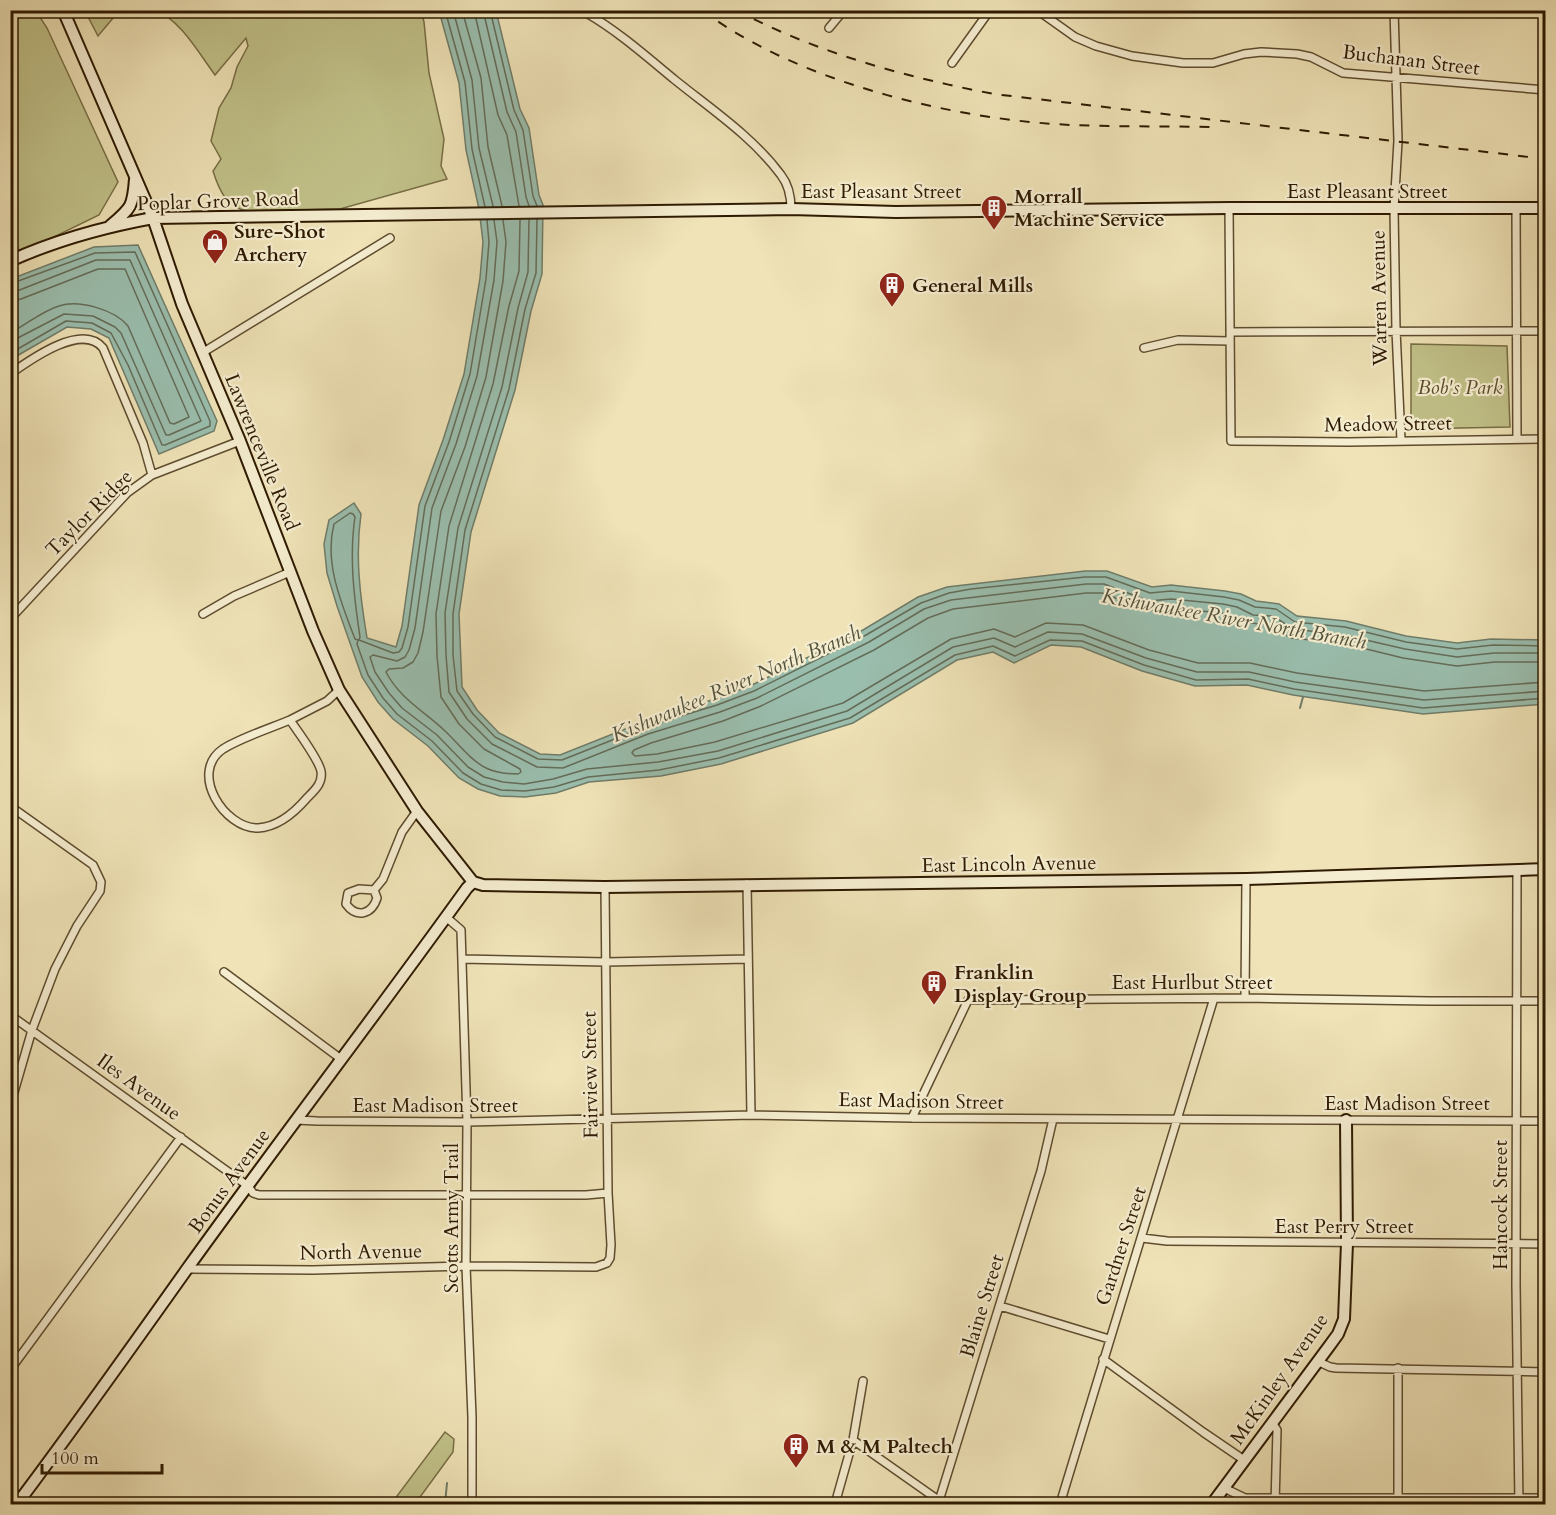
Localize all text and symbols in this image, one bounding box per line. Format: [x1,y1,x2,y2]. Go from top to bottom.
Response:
street label: Buchanan Street [1341,38,1482,82]
street label: East Pleasant Street [801,178,962,205]
street label: East Pleasant Street [1287,178,1448,205]
place label: Morrall Machine Service [1014,183,1165,233]
street label: Poplar Grove Road [137,185,300,217]
building icon: Morrall Machine Service [979,193,1009,231]
place label: Sure-Shot Archery [234,218,325,268]
shop icon: Sure-Shot Archery [200,227,230,265]
street label: Warren Avenue [1364,230,1394,367]
building icon: General Mills [877,270,907,308]
place label: General Mills [912,272,1033,299]
street label: Lawrenceville Road [218,369,306,535]
park label: Bob's Park [1418,374,1503,401]
street label: Meadow Street [1324,409,1453,439]
street label: Taylor Ridge [40,464,138,562]
water label: Kishwaukee River North Branch [1099,581,1369,657]
water label: Kishwaukee River North Branch [607,618,865,750]
street label: East Lincoln Avenue [921,849,1097,879]
place label: Franklin Display Group [954,959,1087,1009]
building icon: Franklin Display Group [919,968,949,1006]
street label: East Hurlbut Street [1112,969,1273,996]
street label: Fairview Street [575,1010,605,1139]
street label: Iles Avenue [91,1047,187,1127]
street label: East Madison Street [838,1086,1005,1116]
street label: East Madison Street [1324,1090,1490,1117]
street label: East Madison Street [352,1092,518,1119]
street label: Bonus Avenue [182,1123,276,1239]
street label: Hancock Street [1487,1139,1514,1270]
street label: Scotts Army Trail [438,1143,465,1293]
street label: Gardner Street [1089,1182,1153,1309]
street label: East Perry Street [1275,1213,1414,1240]
street label: North Avenue [299,1237,423,1267]
street label: Blaine Street [953,1250,1011,1361]
street label: McKinley Avenue [1224,1308,1334,1450]
building icon: M & M Paltech [781,1431,811,1469]
place label: M & M Paltech [816,1433,954,1460]
scale bar [42,1437,162,1475]
text: 100 m [51,1446,99,1471]

